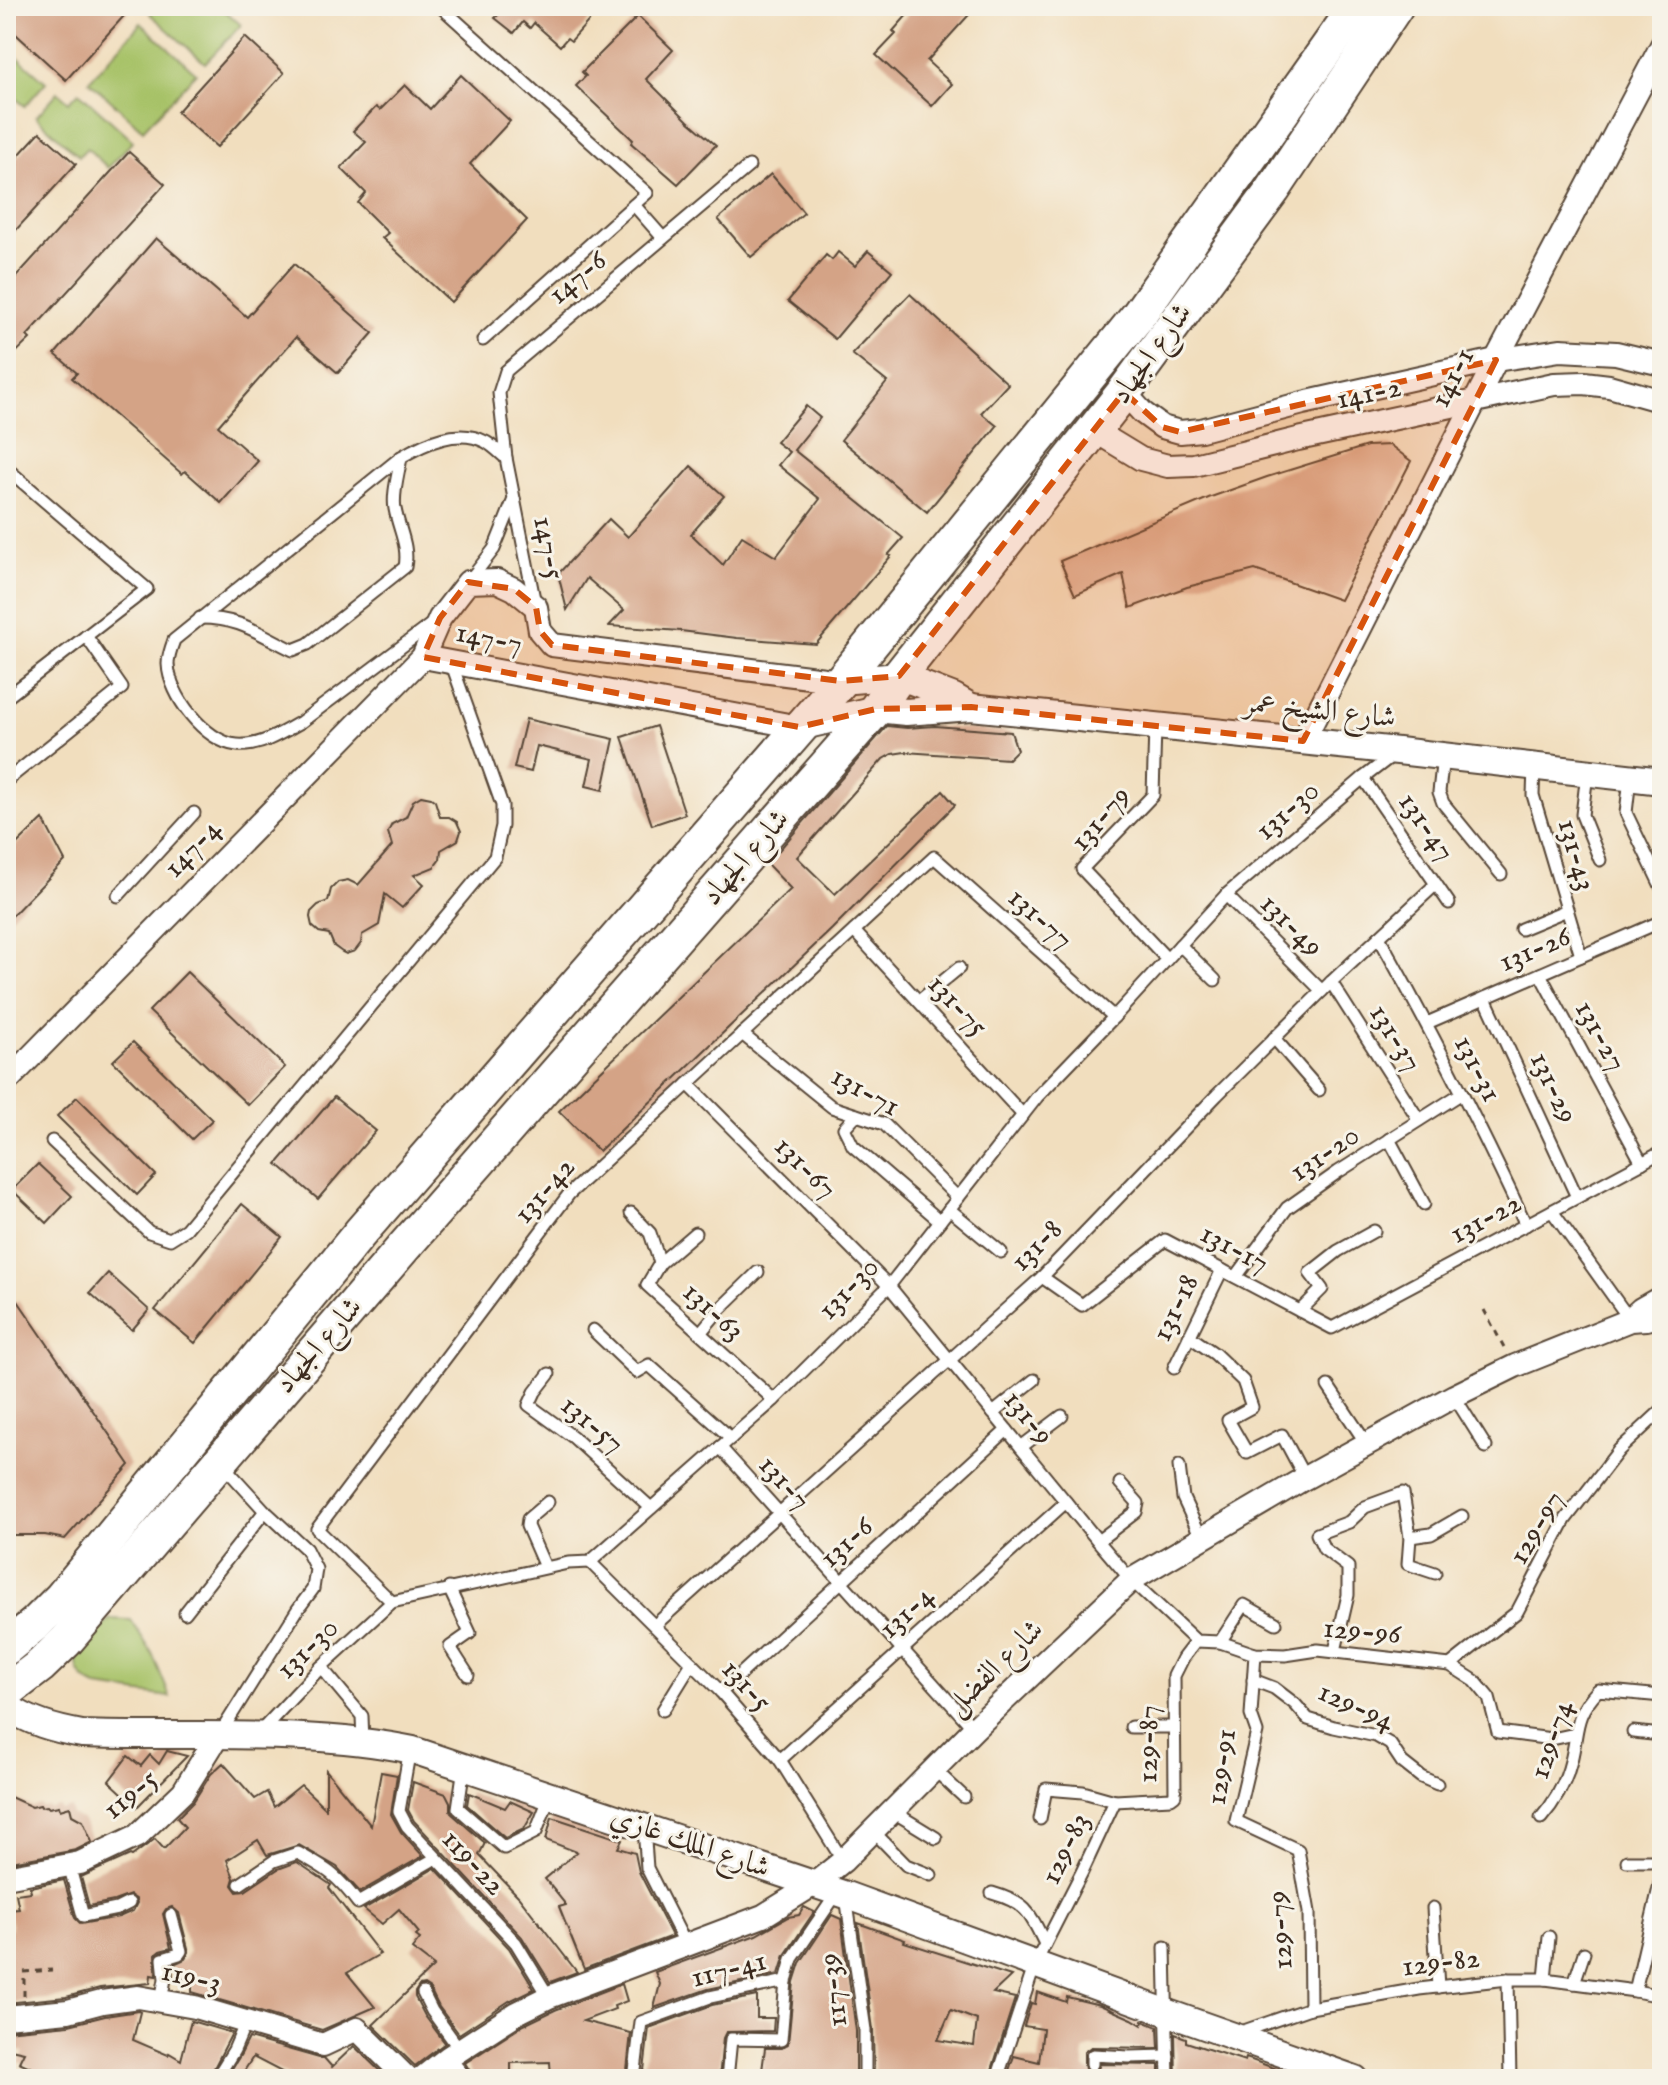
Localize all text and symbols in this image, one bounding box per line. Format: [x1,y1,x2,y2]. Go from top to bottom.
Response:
street label: 147-6 [541,242,616,314]
street label: شارع الجهاد [1102,296,1205,414]
street label: 141-1 [1422,342,1484,414]
street label: 141-2 [1333,369,1405,419]
street label: 147-5 [523,513,573,583]
street label: 147-7 [453,614,525,664]
street label: شارع الشيخ عمر [1239,684,1398,744]
street label: 131-30 [1248,773,1328,849]
street label: 131-79 [1062,778,1140,860]
street label: 131-47 [1389,785,1463,869]
street label: شارع الجهاد [694,802,801,917]
street label: 147-4 [156,811,230,887]
street label: 131-43 [1548,814,1604,896]
street label: 131-77 [999,880,1081,958]
street label: 131-49 [1251,886,1331,966]
street label: 131-26 [1493,917,1578,982]
street label: 131-75 [918,967,996,1046]
street label: 131-27 [1565,994,1635,1078]
street label: 131-37 [1360,997,1430,1079]
street label: 131-31 [1444,1029,1510,1109]
street label: 131-29 [1520,1046,1586,1130]
street label: 131-71 [824,1058,906,1126]
street label: 131-20 [1283,1117,1367,1191]
street label: 131-67 [765,1128,845,1208]
street label: 131-42 [506,1150,584,1232]
street label: 131-22 [1444,1184,1528,1254]
street label: 131-8 [1003,1212,1071,1280]
street label: 131-17 [1193,1215,1275,1283]
street label: 131-30 [810,1249,888,1329]
street label: 131-18 [1143,1268,1209,1348]
street label: 131-63 [674,1274,752,1350]
street label: شارع الجهاد [267,1290,374,1405]
street label: 131-9 [994,1382,1062,1454]
street label: 131-57 [552,1387,632,1463]
street label: 131-7 [749,1447,819,1519]
street label: 129-97 [1500,1484,1574,1572]
street label: 131-6 [812,1508,883,1577]
street label: 131-4 [871,1578,943,1648]
street label: 131-30 [268,1610,348,1688]
street label: 129-96 [1321,1610,1404,1654]
street label: شارع الفضل [938,1612,1055,1727]
street label: 131-5 [712,1652,780,1720]
street label: 129-94 [1312,1673,1400,1741]
street label: 129-74 [1521,1695,1583,1784]
street label: 129-87 [1129,1705,1169,1783]
street label: 129-91 [1198,1727,1246,1807]
street label: 119-5 [96,1761,166,1829]
street label: شارع الملك غازي [604,1798,775,1892]
street label: 129-83 [1032,1807,1100,1891]
street label: 119-22 [433,1822,513,1904]
street label: 129-79 [1259,1889,1303,1971]
street label: 129-82 [1400,1939,1482,1987]
street label: 117-41 [687,1942,771,1998]
street label: 117-39 [811,1951,857,2029]
street label: 119-3 [157,1953,225,2003]

